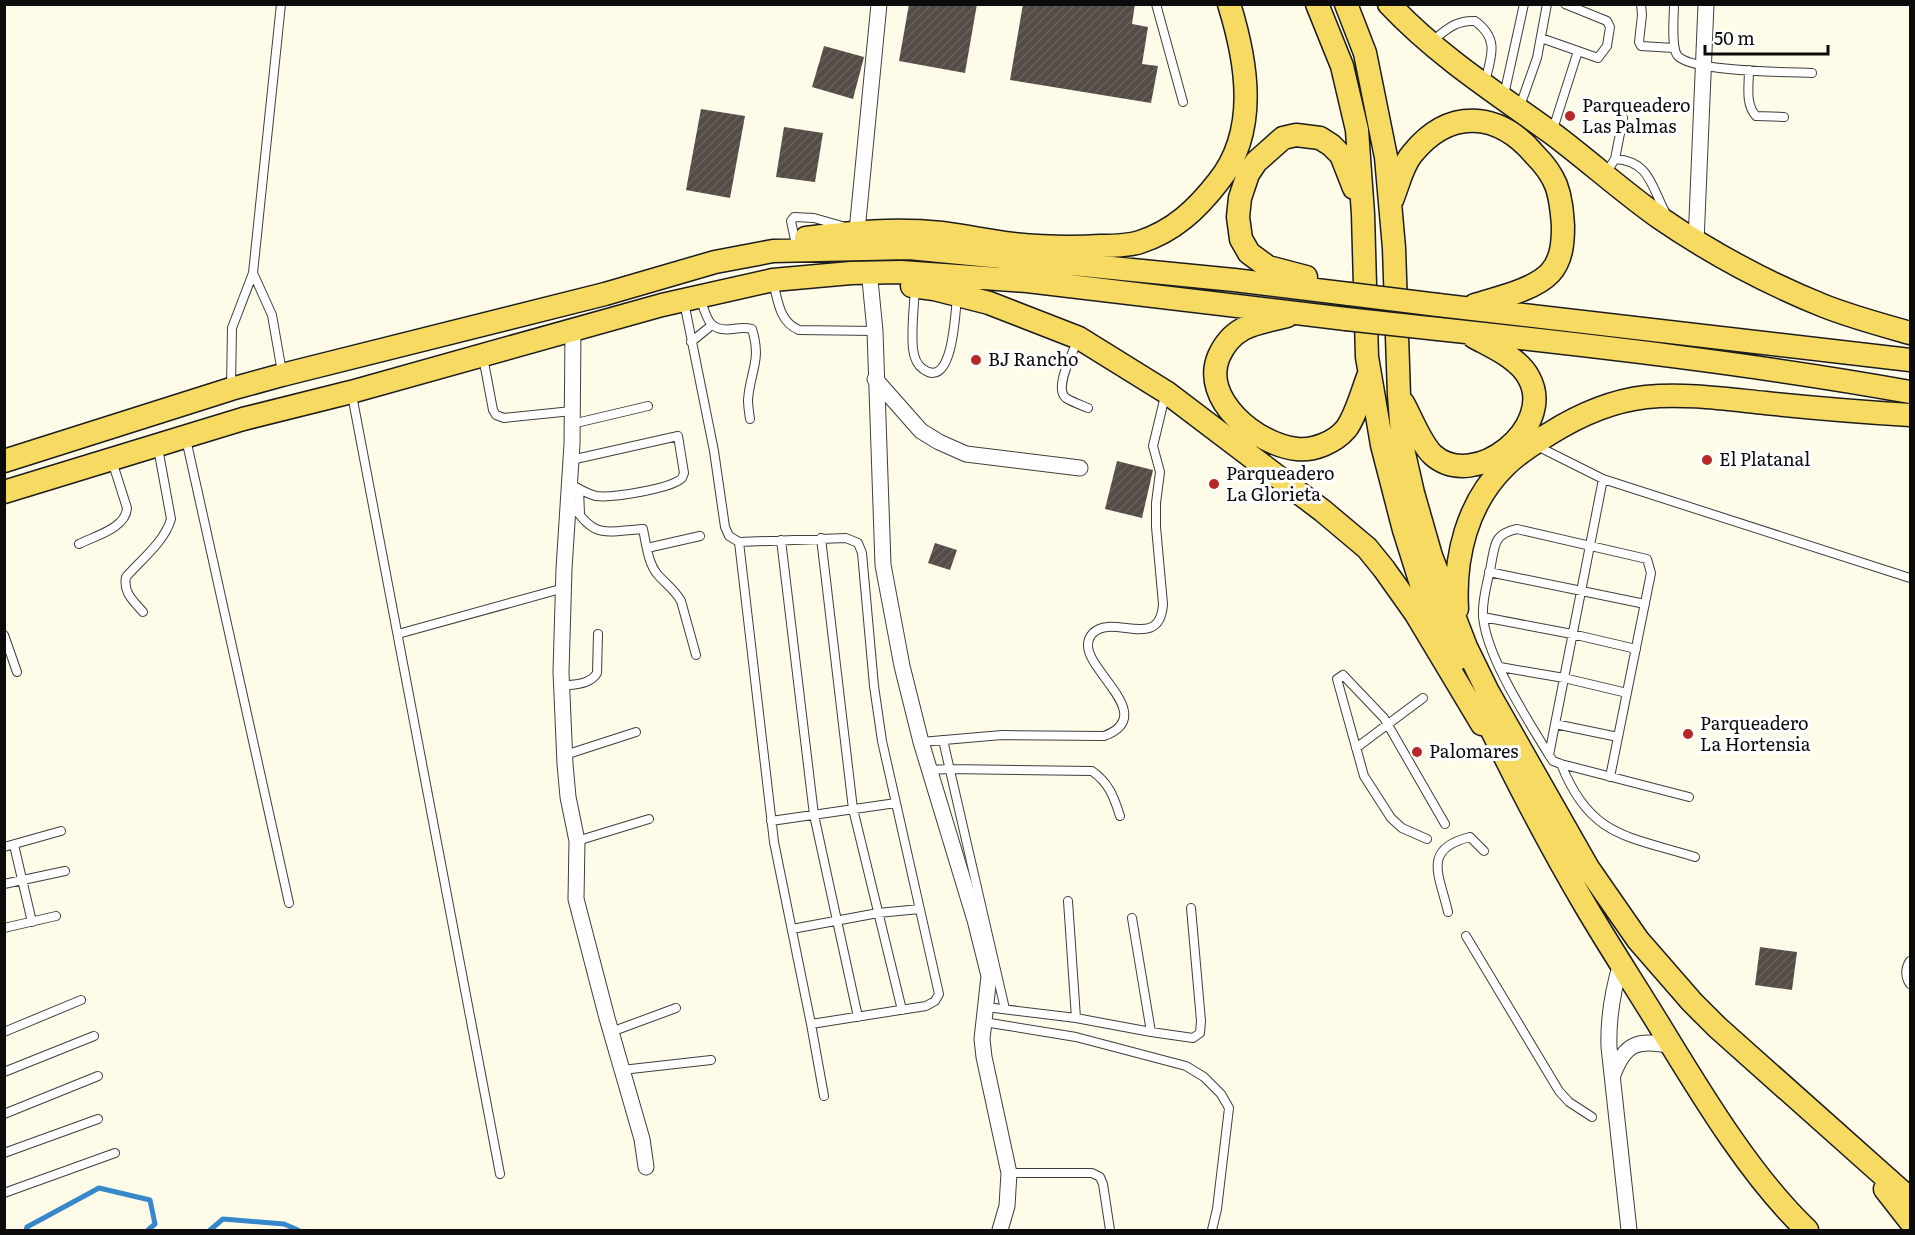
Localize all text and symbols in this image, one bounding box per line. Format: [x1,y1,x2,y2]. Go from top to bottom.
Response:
scale bar [1705,18,1828,56]
text: 50 m [1714,24,1755,51]
place label: Parqueadero Las Palmas [1582,91,1691,139]
marker: Parqueadero Las Palmas [1563,109,1577,123]
place label: BJ Rancho [988,345,1079,372]
marker: BJ Rancho [969,353,983,367]
place label: El Platanal [1719,445,1810,472]
marker: El Platanal [1700,453,1714,467]
place label: Parqueadero La Glorieta [1226,459,1335,507]
marker: Parqueadero La Glorieta [1207,477,1221,491]
place label: Parqueadero La Hortensia [1700,709,1811,757]
marker: Parqueadero La Hortensia [1681,727,1695,741]
place label: Palomares [1429,737,1518,764]
marker: Palomares [1410,745,1424,759]

